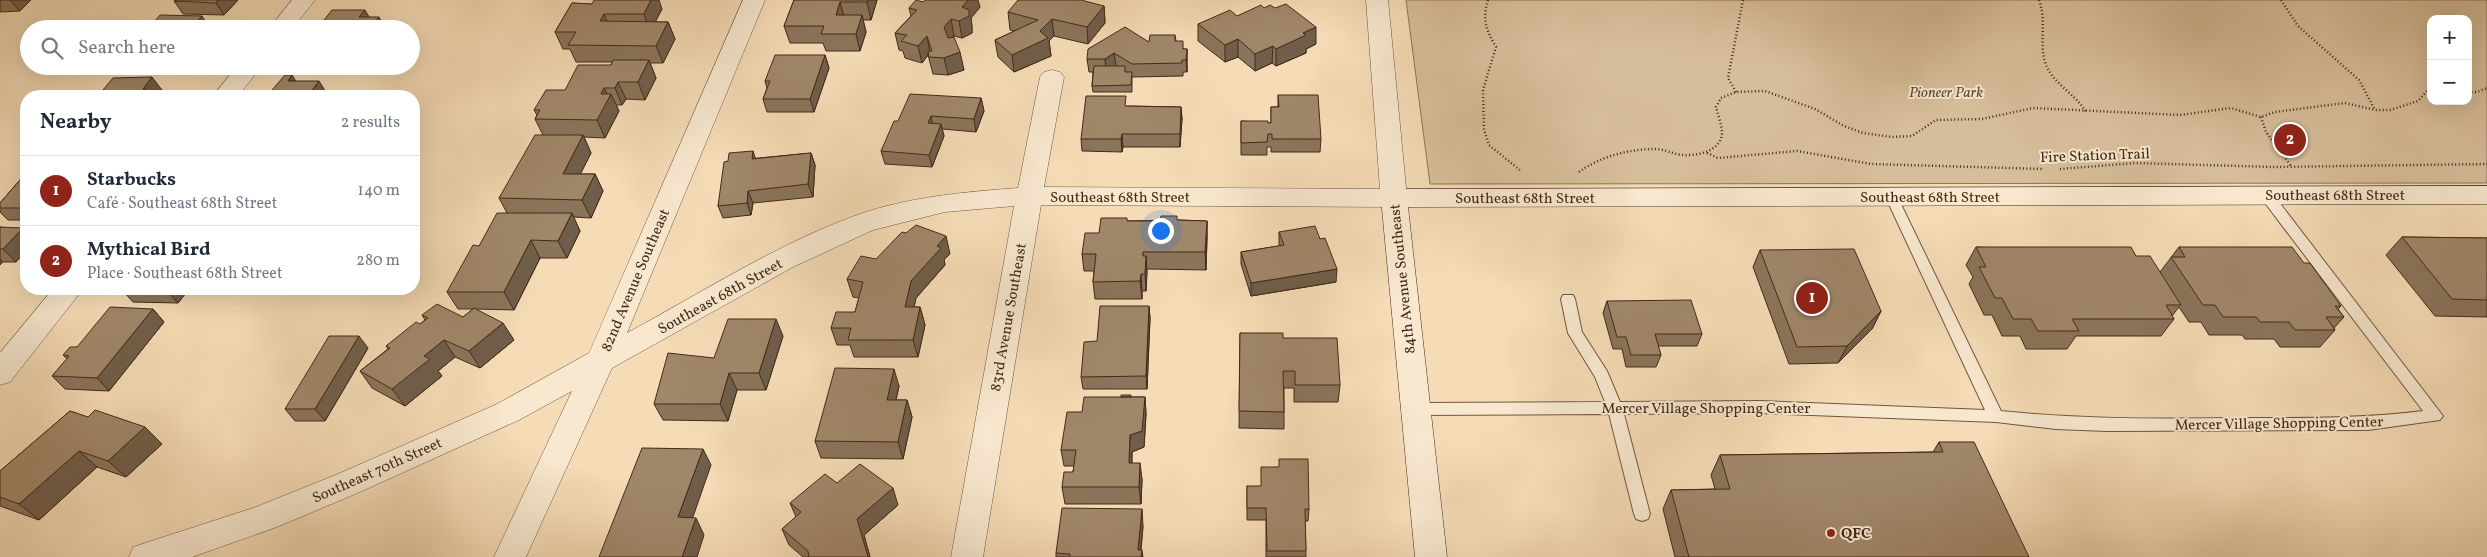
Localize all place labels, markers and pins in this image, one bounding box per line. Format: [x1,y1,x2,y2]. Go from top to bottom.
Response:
pin: 2 [2274,121,2306,159]
pin: 1 [1796,279,1828,317]
place label: QFC [1841,524,1871,545]
marker: QFC [1825,527,1837,539]

